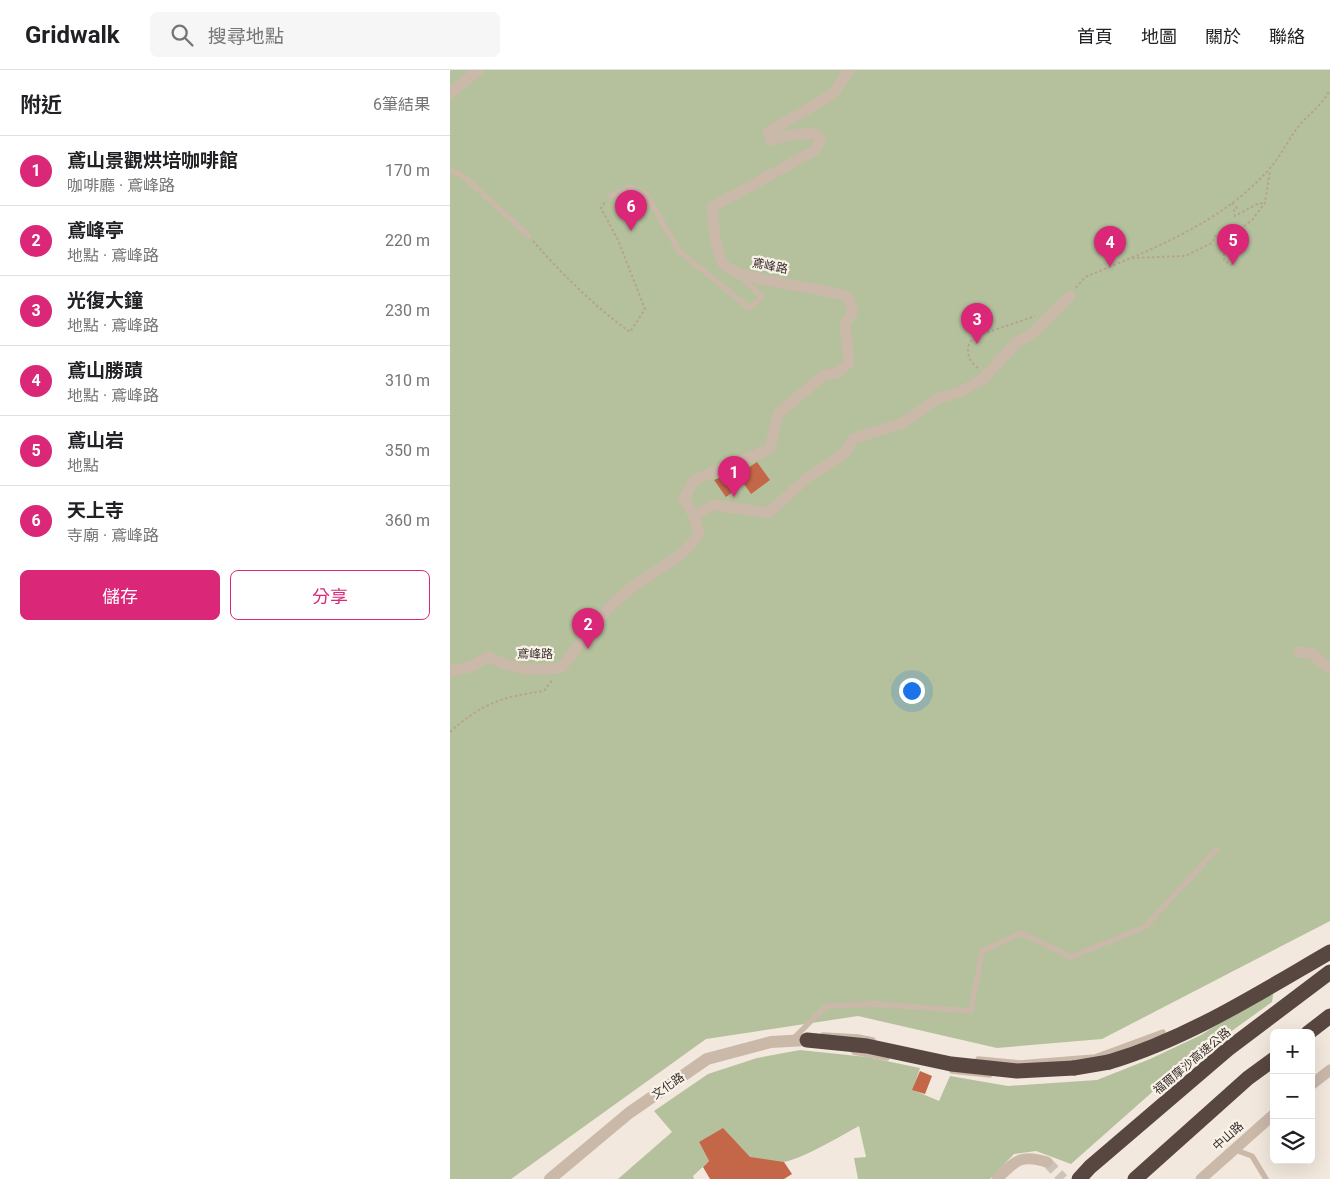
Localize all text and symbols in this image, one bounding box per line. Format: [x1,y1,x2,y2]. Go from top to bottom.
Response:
search box [150,12,500,57]
text: Gridwalk [25,21,120,49]
icon: search [168,21,196,49]
text: 搜尋地點 [208,25,284,48]
text: 首頁 [1077,26,1113,47]
text: 地圖 [1141,26,1177,47]
text: 關於 [1205,26,1241,47]
text: 聯絡 [1269,26,1305,47]
text: 附近 [20,93,62,117]
text: 6筆結果 [373,95,430,114]
text: 鳶山景觀烘培咖啡館 [67,149,238,172]
text: 1 [31,161,41,180]
text: 170 m [385,161,430,180]
text: 咖啡廳 · 鳶峰路 [67,176,175,195]
pin: 6 [615,190,647,231]
text: 鳶峰亭 [67,219,124,242]
pin: 5 [1217,224,1249,265]
pin: 4 [1094,226,1126,267]
text: 2 [31,231,41,250]
text: 220 m [385,231,430,250]
text: 地點 · 鳶峰路 [67,246,159,265]
street label: 鳶峰路 [751,256,789,276]
text: 光復大鐘 [67,289,143,312]
text: 3 [31,301,41,320]
text: 230 m [385,301,430,320]
pin: 3 [961,303,993,344]
text: 地點 · 鳶峰路 [67,316,159,335]
text: 鳶山勝蹟 [67,359,143,382]
text: 4 [31,371,41,390]
text: 310 m [385,371,430,390]
text: 地點 · 鳶峰路 [67,386,159,405]
text: 鳶山岩 [67,429,124,452]
text: 5 [31,441,41,460]
text: 350 m [385,441,430,460]
text: 地點 [67,456,99,475]
pin: 1 [718,456,750,497]
text: 天上寺 [67,499,124,522]
text: 6 [31,511,41,530]
text: 360 m [385,511,430,530]
text: 寺廟 · 鳶峰路 [67,526,159,545]
button: 儲存 [20,570,220,620]
button: 分享 [230,570,430,620]
pin: 2 [572,608,604,649]
street label: 鳶峰路 [517,647,553,661]
your location [899,678,925,704]
street label: 福爾摩沙高速公路 [1151,1025,1233,1097]
map controls [1270,1029,1315,1164]
button: + [1270,1029,1315,1074]
street label: 文化路 [649,1070,687,1102]
button: − [1270,1074,1315,1119]
street label: 中山路 [1210,1119,1246,1153]
button: layers [1270,1119,1315,1164]

